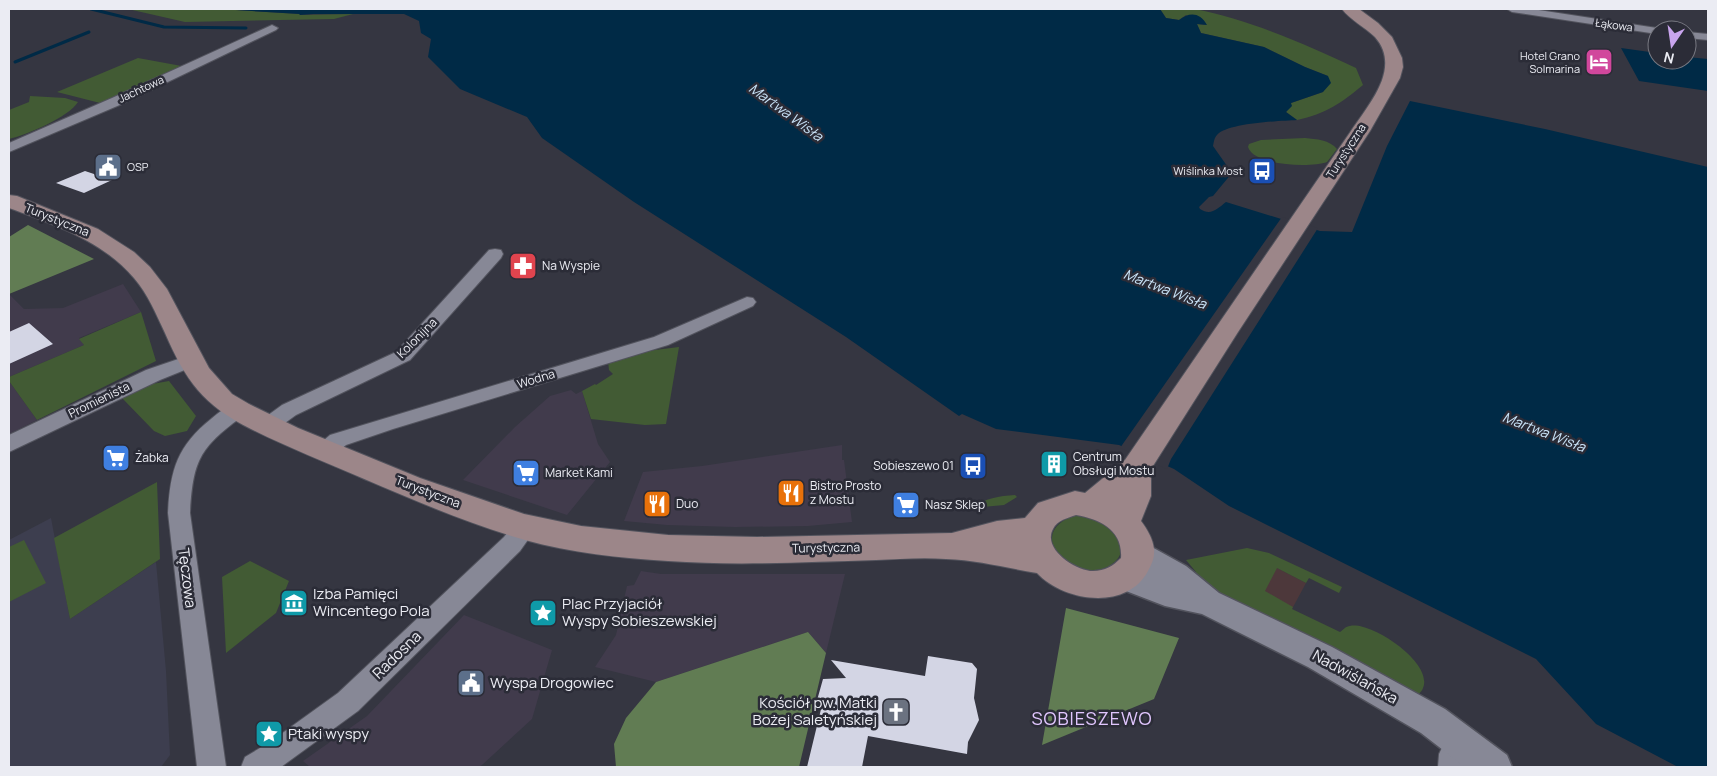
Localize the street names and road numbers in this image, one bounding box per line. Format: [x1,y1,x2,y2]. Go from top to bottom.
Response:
street label: Łąkowa [1594,14,1634,35]
street label: Jachtowa [116,71,166,106]
street label: Turystyczna [1322,120,1369,181]
street label: Turystyczna [22,199,92,240]
street label: Kolonijna [393,314,440,361]
street label: Wodna [515,365,557,392]
street label: Promienista [65,377,132,422]
street label: Turystyczna [393,471,463,512]
street label: Turystyczna [792,538,860,557]
street label: Tęczowa [173,547,202,609]
street label: Radosna [368,626,426,683]
street label: Nadwiślańska [1309,644,1402,709]

